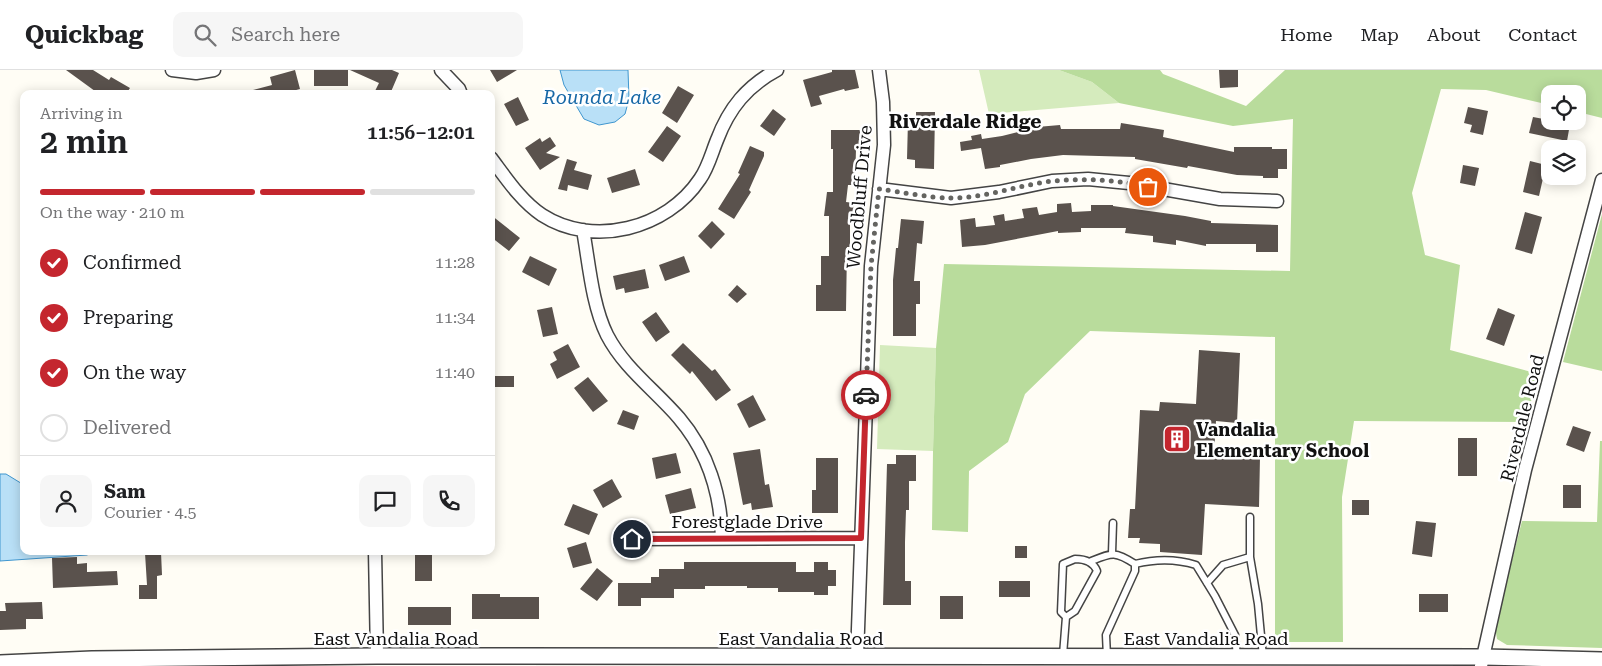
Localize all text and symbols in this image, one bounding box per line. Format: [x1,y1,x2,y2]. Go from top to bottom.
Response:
search box [173,12,523,57]
text: Quickbag [25,21,143,49]
icon: search [191,21,219,49]
text: Search here [231,23,340,46]
text: Home [1280,24,1332,45]
text: Map [1360,24,1399,45]
text: About [1427,24,1480,45]
text: Contact [1508,24,1577,45]
map controls [1541,85,1586,185]
button: locate [1541,85,1586,130]
water label: Rounda Lake [542,86,662,109]
text: Arriving in [40,104,123,123]
district label: Riverdale Ridge [889,110,1041,133]
text: 11:56–12:01 [367,121,475,144]
text: 2 min [40,123,128,161]
street label: Woodbluff Drive [842,124,876,270]
button: layers [1541,140,1586,185]
pin [1127,166,1169,208]
icon: bag [1134,173,1162,201]
text: On the way · 210 m [40,203,185,222]
icon: check [40,249,68,277]
text: Confirmed [83,251,181,274]
text: 11:28 [435,253,475,272]
icon: check [40,304,68,332]
text: Preparing [83,306,173,329]
text: 11:34 [435,308,475,327]
street label: Riverdale Road [1496,351,1548,484]
icon: check [40,359,68,387]
text: On the way [83,361,186,384]
text: 11:40 [435,363,475,382]
courier [841,370,891,420]
icon: car [852,381,880,409]
text: Delivered [83,416,171,439]
place label: Vandalia Elementary School [1196,419,1369,461]
building icon: Vandalia Elementary School [1162,424,1192,454]
button: person [40,475,92,527]
button: chat [359,475,411,527]
button: phone [423,475,475,527]
text: Sam [104,480,146,503]
text: Courier · 4.5 [104,503,197,522]
street label: Forestglade Drive [671,511,823,532]
pin [611,518,653,560]
icon: home [618,525,646,553]
street label: East Vandalia Road [313,628,479,649]
street label: East Vandalia Road [718,628,884,649]
street label: East Vandalia Road [1123,628,1289,649]

